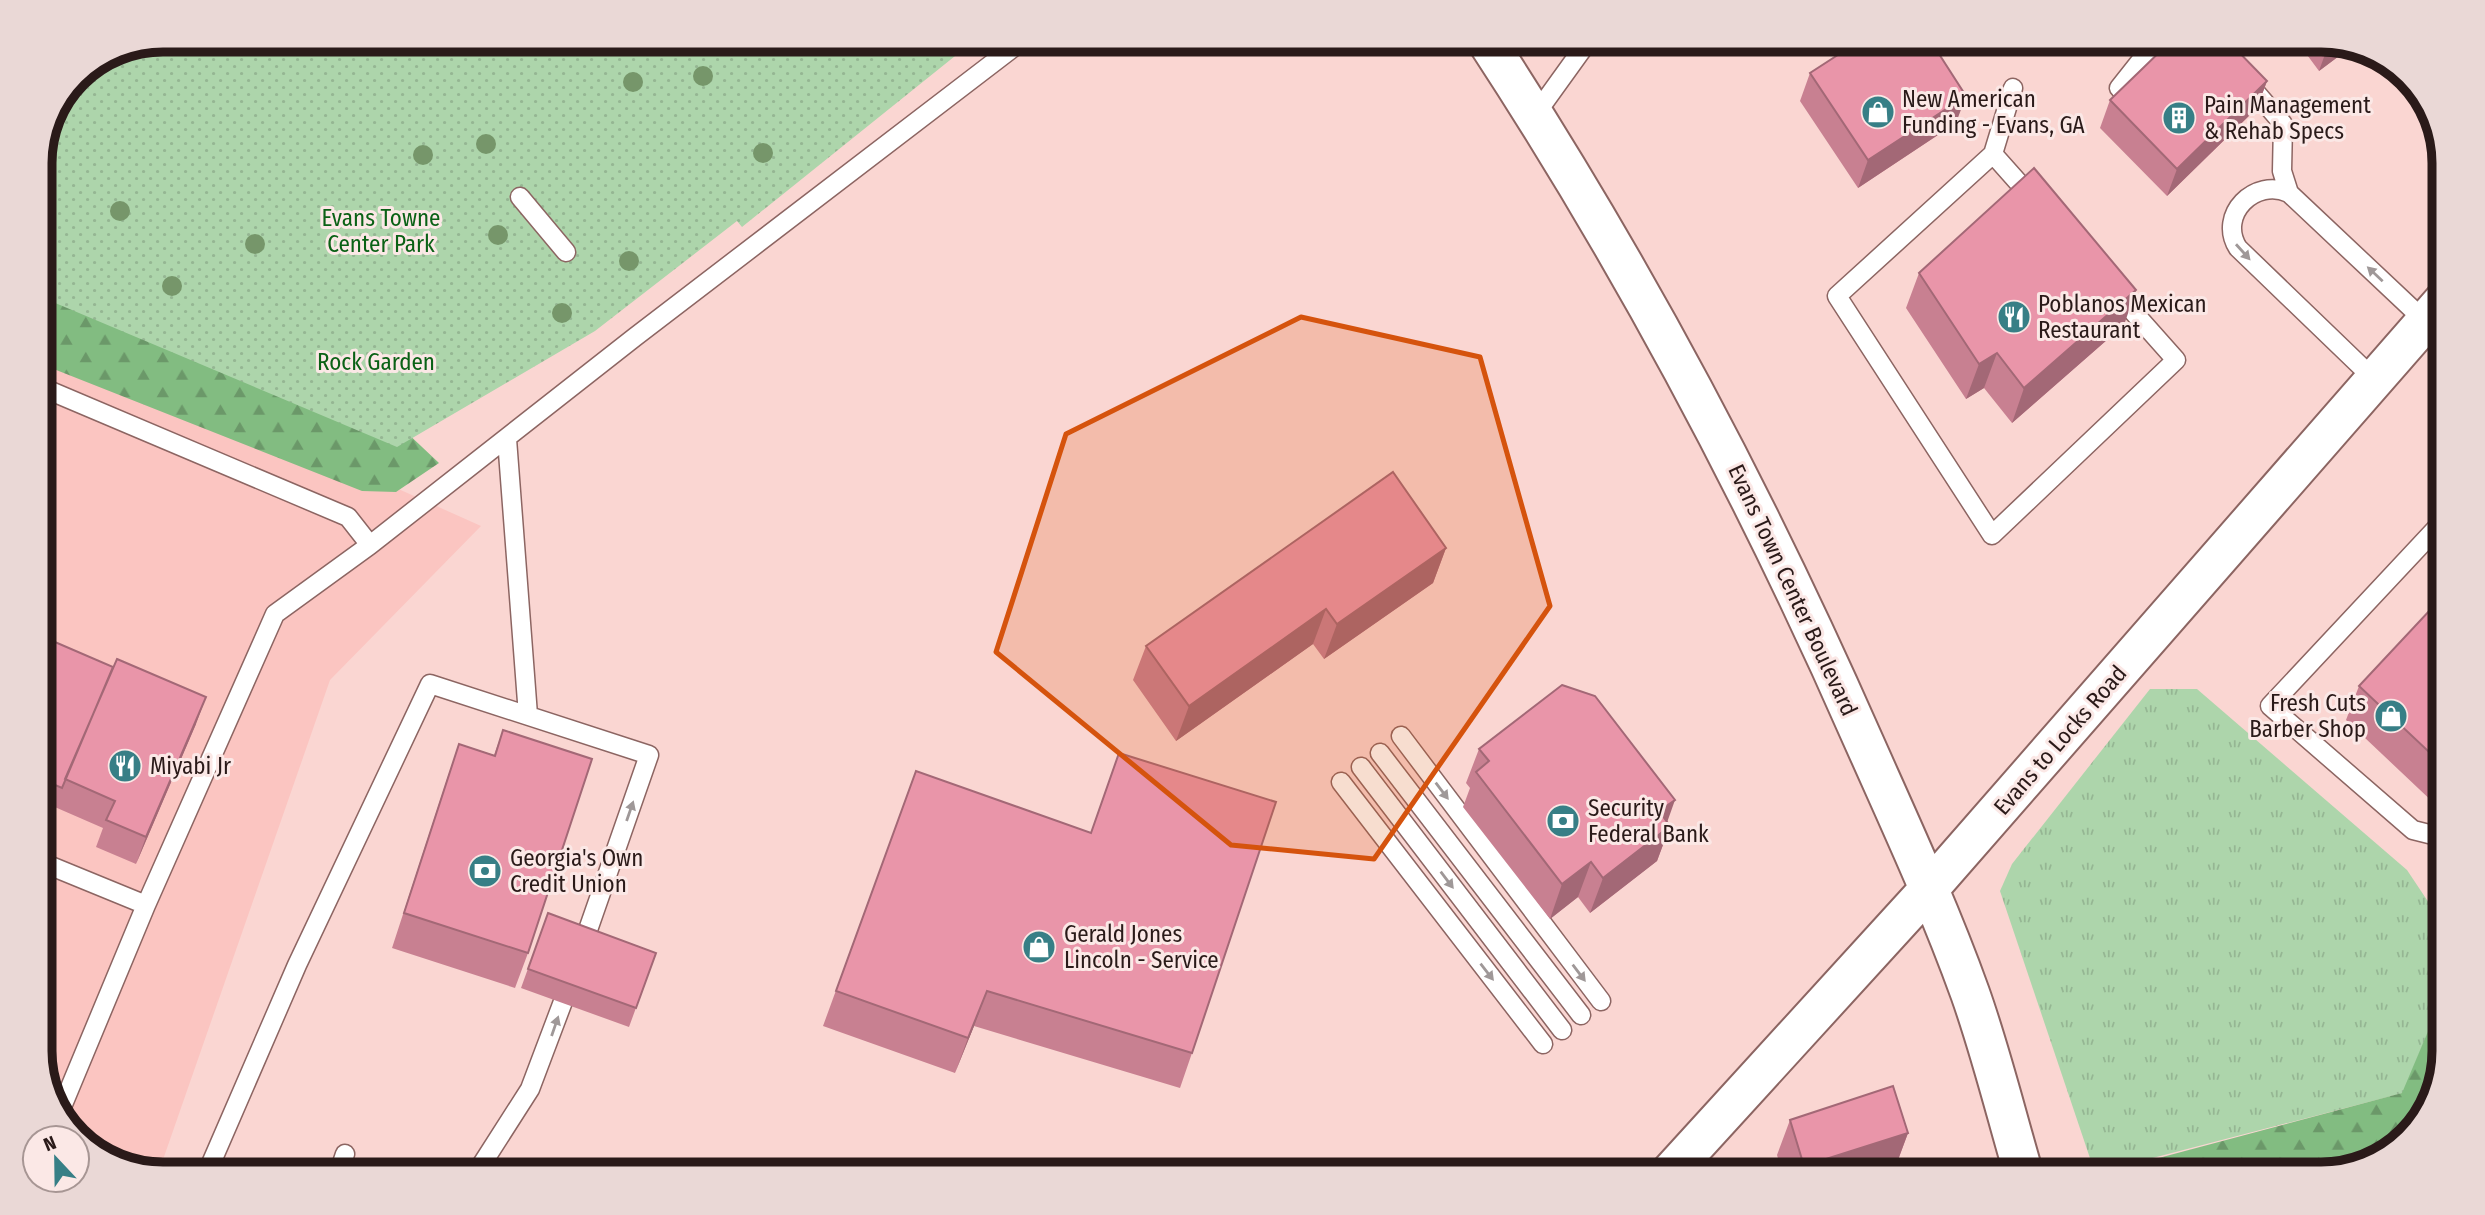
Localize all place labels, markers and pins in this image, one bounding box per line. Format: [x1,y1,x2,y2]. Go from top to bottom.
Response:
place label: New American Funding - Evans, GA [1902,85,2085,139]
place label: Pain Management & Rehab Specs [2204,91,2371,145]
shop icon: New American Funding - Evans, GA [1859,93,1897,131]
building icon: Pain Management & Rehab Specs [2160,99,2198,137]
place label: Poblanos Mexican Restaurant [2038,290,2207,344]
restaurant icon: Poblanos Mexican Restaurant [1995,298,2033,336]
place label: Fresh Cuts Barber Shop [2249,689,2366,743]
shop icon: Fresh Cuts Barber Shop [2372,697,2410,735]
restaurant icon: Miyabi Jr [106,747,144,785]
place label: Miyabi Jr [150,752,231,780]
place label: Security Federal Bank [1588,794,1709,848]
bank icon: Security Federal Bank [1544,802,1582,840]
place label: Georgia's Own Credit Union [510,844,643,898]
bank icon: Georgia's Own Credit Union [466,852,504,890]
place label: Gerald Jones Lincoln - Service [1064,920,1219,974]
shop icon: Gerald Jones Lincoln - Service [1020,928,1058,966]

